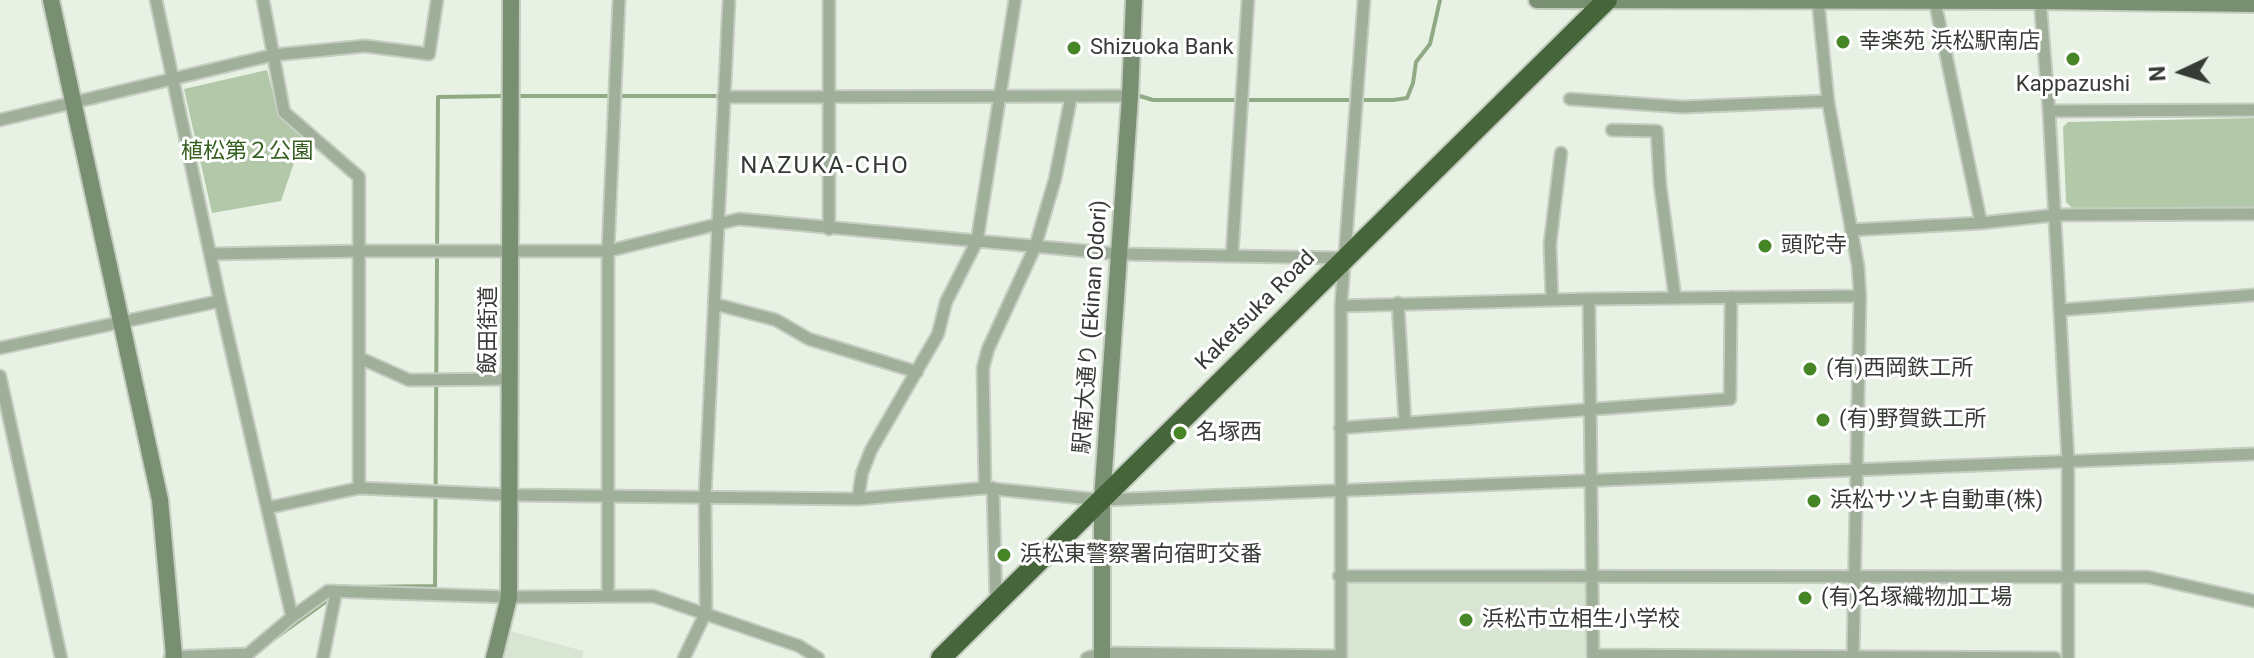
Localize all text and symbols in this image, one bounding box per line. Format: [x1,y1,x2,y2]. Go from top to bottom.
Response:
place label: 幸楽苑 浜松駅南店 [1859,29,2040,55]
north arrow [2142,32,2222,112]
marker: 幸楽苑 浜松駅南店 [1834,33,1852,51]
place label: Shizuoka Bank [1090,35,1234,61]
marker: Shizuoka Bank [1065,39,1083,57]
marker: Kappazushi [2064,50,2082,68]
text: N [2145,65,2171,82]
place label: Kappazushi [2016,72,2130,98]
park label: 植松第２公園 [181,139,313,165]
district label: NAZUKA-CHO [740,153,910,181]
street label: 駅南大通り (Ekinan Odori) [1070,199,1114,455]
place label: 頭陀寺 [1781,233,1847,259]
marker: 頭陀寺 [1756,237,1774,255]
street label: Kaketsuka Road [1191,246,1321,376]
street label: 飯田街道 [476,286,502,374]
place label: (有)西岡鉄工所 [1826,356,1973,382]
marker: (有)西岡鉄工所 [1801,360,1819,378]
place label: (有)野賀鉄工所 [1839,407,1986,433]
marker: (有)野賀鉄工所 [1814,411,1832,429]
place label: 名塚西 [1196,420,1262,446]
marker: 名塚西 [1171,424,1189,442]
place label: 浜松サツキ自動車(株) [1830,488,2043,514]
marker: 浜松サツキ自動車(株) [1805,492,1823,510]
place label: 浜松東警察署向宿町交番 [1020,542,1262,568]
marker: 浜松東警察署向宿町交番 [995,546,1013,564]
place label: (有)名塚織物加工場 [1821,585,2012,611]
marker: (有)名塚織物加工場 [1796,589,1814,607]
place label: 浜松市立相生小学校 [1482,607,1680,633]
marker: 浜松市立相生小学校 [1457,611,1475,629]

